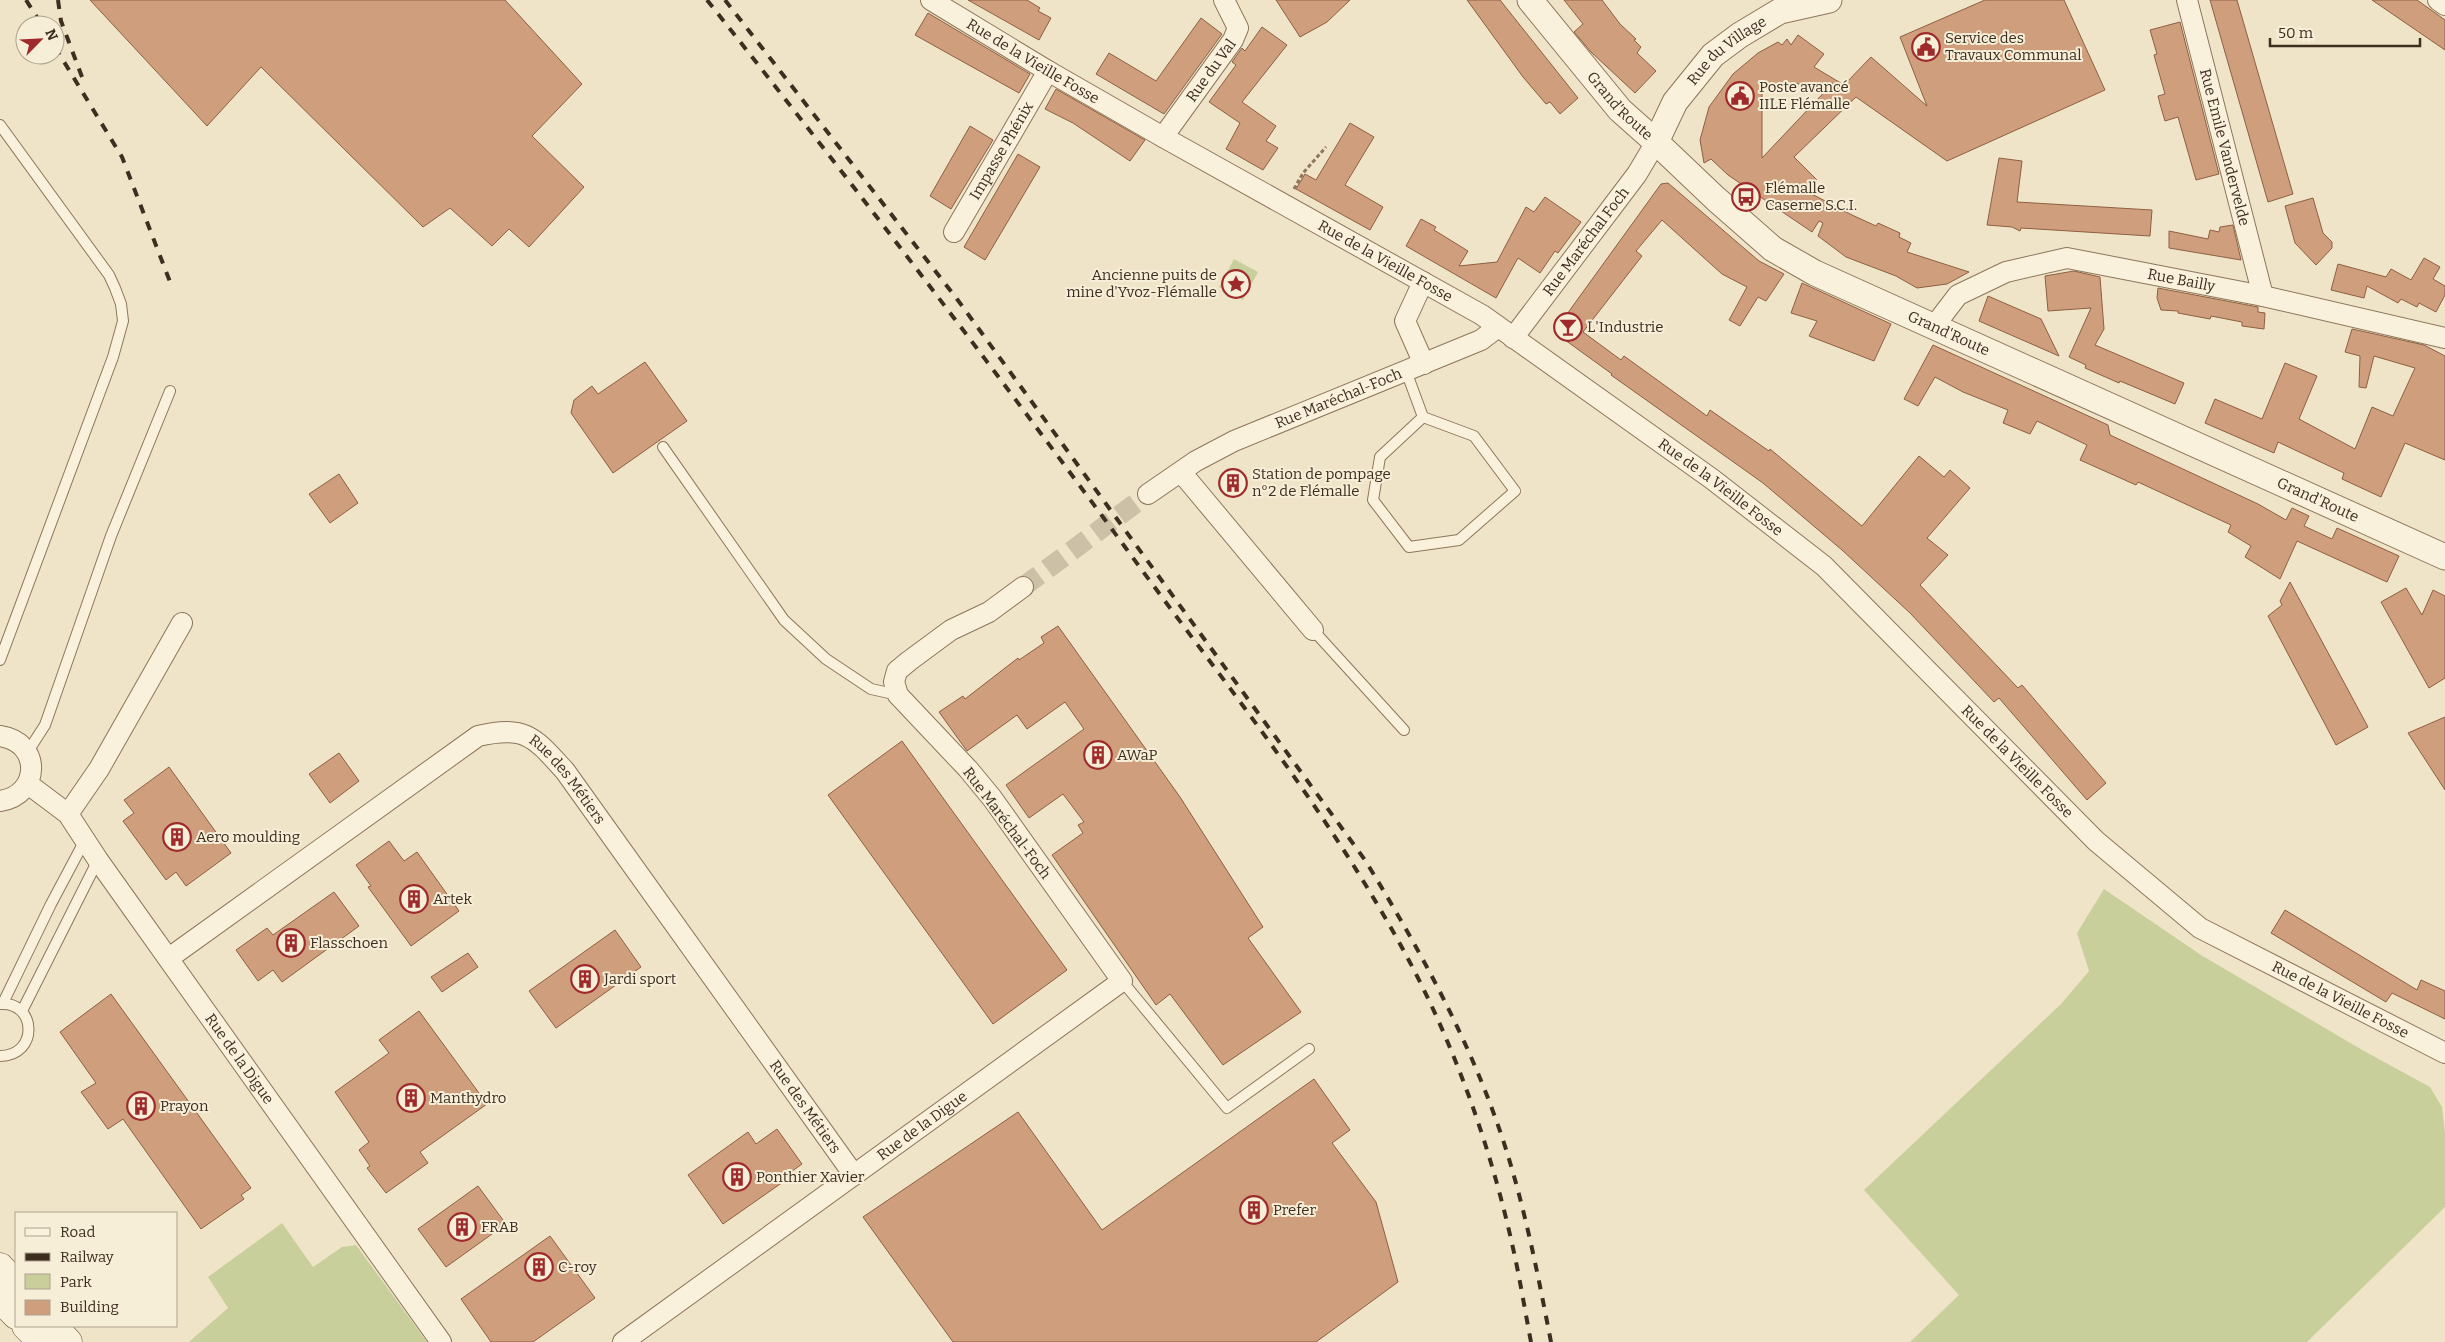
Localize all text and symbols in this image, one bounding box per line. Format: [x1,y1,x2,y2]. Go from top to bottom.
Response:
street label: Rue du Village [1683,12,1770,89]
north arrow [15,15,65,65]
street label: Rue de la Vieille Fosse [963,15,1103,108]
scale bar [2270,15,2420,47]
text: 50 m [2278,24,2314,42]
text: N [41,27,61,43]
place label: Service des Travaux Communal [1945,29,2082,64]
public building icon: Service des Travaux Communal [1911,32,1941,62]
street label: Rue du Val [1182,36,1240,105]
street label: Rue Emile Vandervelde [2196,67,2254,228]
street label: Grand'Route [1583,68,1657,144]
place label: Poste avancé IILE Flémalle [1759,78,1850,113]
public building icon: Poste avancé IILE Flémalle [1725,81,1755,111]
street label: Impasse Phénix [966,98,1037,203]
place label: Flémalle Caserne S.C.I. [1765,179,1857,214]
bus stop icon: Flémalle Caserne S.C.I. [1731,182,1761,212]
street label: Rue Maréchal Foch [1539,183,1633,299]
street label: Rue de la Vieille Fosse [1315,216,1456,306]
street label: Rue Bailly [2146,265,2217,296]
place label: Ancienne puits de mine d'Yvoz-Flémalle [1066,266,1217,301]
place icon: Ancienne puits de mine d'Yvoz-Flémalle [1221,269,1251,299]
street label: Grand'Route [1905,307,1993,360]
bar icon: L'Industrie [1553,312,1583,342]
place label: L'Industrie [1587,318,1664,336]
street label: Rue Maréchal-Foch [1272,364,1405,432]
street label: Rue de la Vieille Fosse [1655,435,1787,540]
place label: Station de pompage n°2 de Flémalle [1252,465,1391,500]
building icon: Station de pompage n°2 de Flémalle [1218,468,1248,498]
street label: Grand'Route [2274,473,2362,526]
street label: Rue de la Vieille Fosse [1958,701,2077,822]
street label: Rue des Métiers [526,731,609,828]
building icon: AWaP [1083,740,1113,770]
place label: AWaP [1117,746,1158,764]
street label: Rue Maréchal-Foch [959,764,1055,883]
building icon: Aero moulding [162,822,192,852]
place label: Aero moulding [196,828,300,846]
building icon: Artek [399,884,429,914]
place label: Artek [433,890,472,908]
building icon: Flasschoen [276,928,306,958]
place label: Flasschoen [310,934,388,952]
street label: Rue de la Vieille Fosse [2269,957,2412,1042]
building icon: Jardi sport [570,964,600,994]
place label: Jardi sport [603,970,677,988]
street label: Rue de la Digue [201,1010,278,1108]
street label: Rue des Métiers [766,1057,845,1157]
building icon: Manthydro [396,1083,426,1113]
street label: Rue de la Digue [874,1087,970,1164]
place label: Manthydro [430,1089,506,1107]
building icon: Prayon [126,1091,156,1121]
place label: Prayon [160,1097,209,1115]
building icon: Ponthier Xavier [722,1162,752,1192]
place label: Ponthier Xavier [756,1168,865,1186]
building icon: Prefer [1239,1195,1269,1225]
place label: Prefer [1273,1201,1317,1219]
legend [15,1212,178,1327]
building icon: FRAB [447,1212,477,1242]
place label: FRAB [481,1218,519,1236]
text: Road [60,1223,95,1241]
text: Railway [60,1248,114,1266]
building icon: C-roy [524,1252,554,1282]
place label: C-roy [558,1258,597,1276]
text: Park [60,1273,92,1291]
text: Building [60,1298,119,1316]

